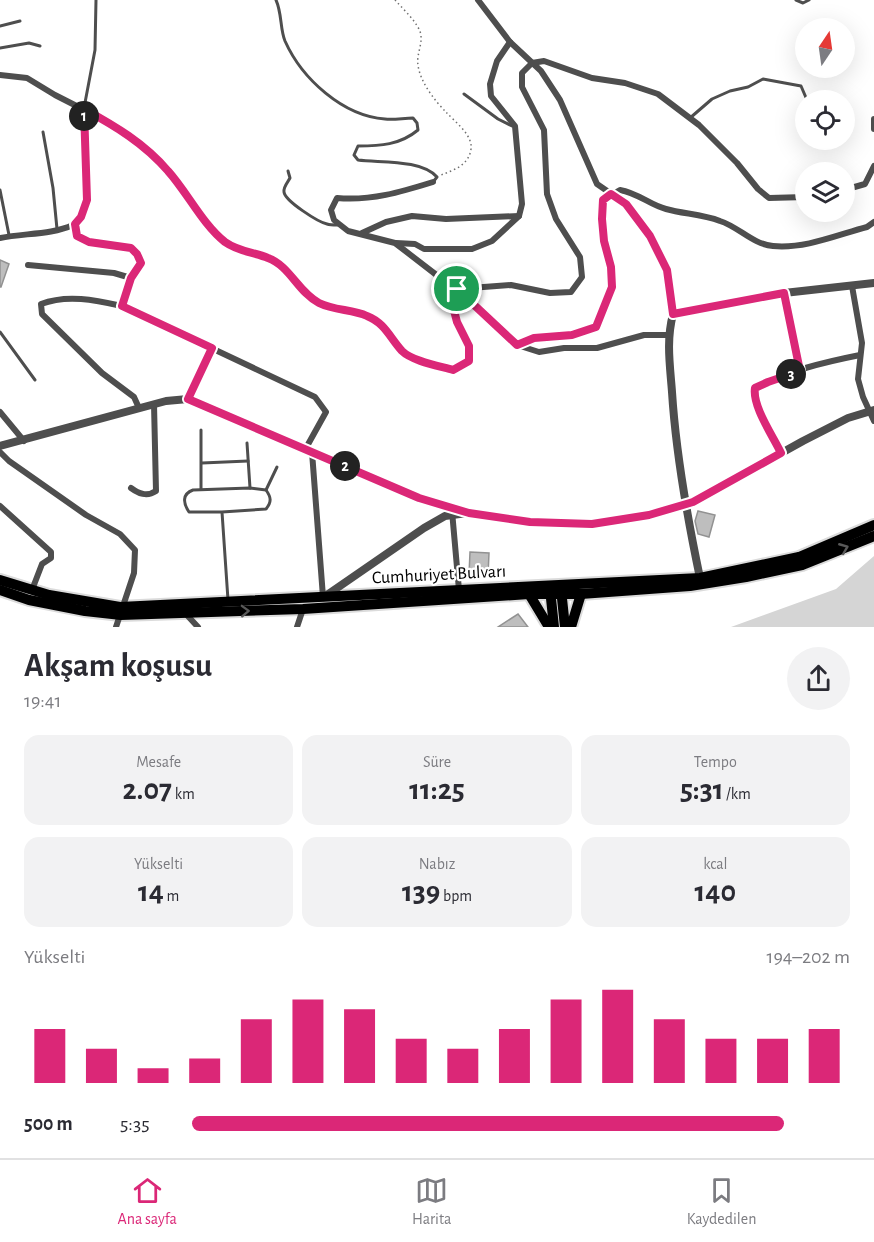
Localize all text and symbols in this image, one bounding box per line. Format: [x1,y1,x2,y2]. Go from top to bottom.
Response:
north arrow [795,18,855,78]
map controls [795,18,855,222]
button: locate [795,90,855,150]
pin: 1 [69,101,99,131]
text: 1 [81,108,87,124]
button: layers [795,162,855,222]
pin [431,263,482,314]
icon: arrive [440,272,473,305]
pin: 3 [776,359,806,389]
text: 3 [788,366,794,382]
pin: 2 [330,451,360,481]
text: 2 [341,458,349,474]
one-way arrow [838,543,849,555]
street label: Cumhuriyet Bulvarı [371,562,507,588]
one-way arrow [240,605,249,618]
button: share [787,647,850,710]
text: Akşam koşusu [24,650,212,683]
text: 19:41 [24,691,61,711]
text: Mesafe [136,754,181,770]
text: Süre [423,754,451,770]
text: Tempo [694,754,737,770]
text: 2.07 [122,775,172,805]
text: 11:25 [409,775,465,805]
text: 5:31 [680,775,723,805]
text: km [172,786,195,802]
text: /km [723,786,751,802]
text: Yükselti [134,856,183,872]
text: Nabız [419,856,455,872]
text: kcal [703,856,728,872]
text: 14 [138,877,164,907]
text: 139 [402,877,440,907]
text: 140 [695,877,736,907]
text: m [164,888,179,904]
text: bpm [440,888,472,904]
text: Yükselti [24,947,85,967]
text: 194–202 m [767,947,850,967]
text: 500 m [24,1114,73,1134]
text: 5:35 [120,1114,150,1134]
tab: Ana sayfa [118,1174,177,1229]
tab: Harita [412,1174,452,1229]
tab: Kaydedilen [687,1174,756,1229]

